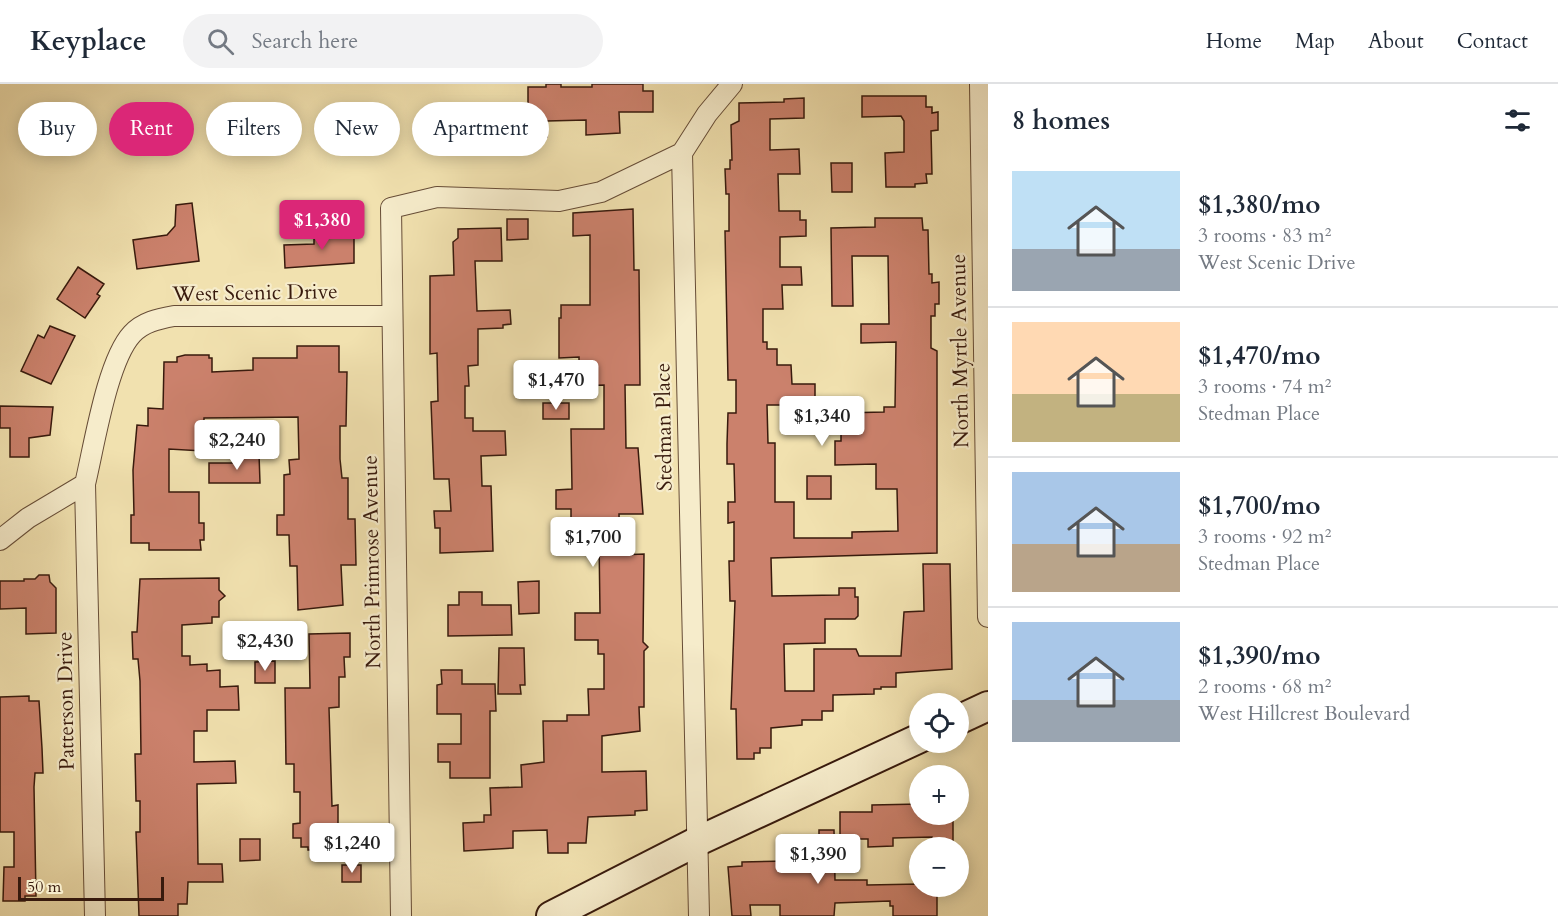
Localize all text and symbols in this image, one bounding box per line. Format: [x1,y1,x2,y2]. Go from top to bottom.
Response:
search box [183,14,603,68]
text: Keyplace [30,22,147,60]
icon: search [204,25,237,58]
text: Search here [252,26,358,56]
text: Home [1206,27,1262,56]
text: Map [1295,27,1335,56]
text: About [1368,27,1424,56]
text: Contact [1457,27,1528,56]
chip: Buy [18,102,97,156]
chip: Rent [109,102,194,156]
chip: Filters [206,102,302,156]
chip: New [314,102,400,156]
chip: Apartment [412,102,549,156]
text: 8 homes [1012,103,1110,138]
icon: filters [1501,104,1534,137]
text: $1,380/mo [1198,187,1321,222]
icon: home [1060,195,1132,267]
pin: $1,380 [273,200,371,251]
text: $1,380 [293,206,351,233]
text: 3 rooms · 83 m² [1198,222,1331,249]
text: West Scenic Drive [1198,249,1356,276]
street label: North Myrtle Avenue [944,254,976,448]
street label: West Scenic Drive [171,277,338,309]
text: $1,470/mo [1198,338,1321,373]
icon: home [1060,346,1132,418]
pin: $1,470 [507,360,605,411]
street label: Stedman Place [648,363,680,491]
text: $1,470 [527,366,585,393]
text: 3 rooms · 74 m² [1198,373,1331,400]
pin: $1,340 [773,396,871,447]
text: Stedman Place [1198,400,1320,427]
text: $1,340 [793,402,851,429]
pin: $2,240 [188,420,286,471]
text: $2,240 [208,426,266,453]
street label: North Primrose Avenue [356,455,388,669]
text: $1,700/mo [1198,488,1321,523]
icon: home [1060,496,1132,568]
pin: $1,700 [544,517,642,568]
text: $1,700 [564,523,622,550]
text: 3 rooms · 92 m² [1198,523,1331,550]
text: Stedman Place [1198,550,1320,577]
pin: $2,430 [216,621,314,672]
text: $2,430 [236,627,294,654]
street label: Patterson Drive [50,631,82,771]
text: $1,390/mo [1198,638,1321,673]
icon: home [1060,646,1132,718]
text: 2 rooms · 68 m² [1198,673,1331,700]
map controls [909,693,969,897]
button: locate [909,693,969,753]
text: West Hillcrest Boulevard [1198,700,1410,727]
button: + [909,765,969,825]
pin: $1,240 [303,823,401,874]
text: $1,240 [323,829,381,856]
pin: $1,390 [769,834,867,885]
button: − [909,837,969,897]
text: $1,390 [789,840,847,867]
scale bar [18,874,164,902]
text: 50 m [27,876,61,898]

